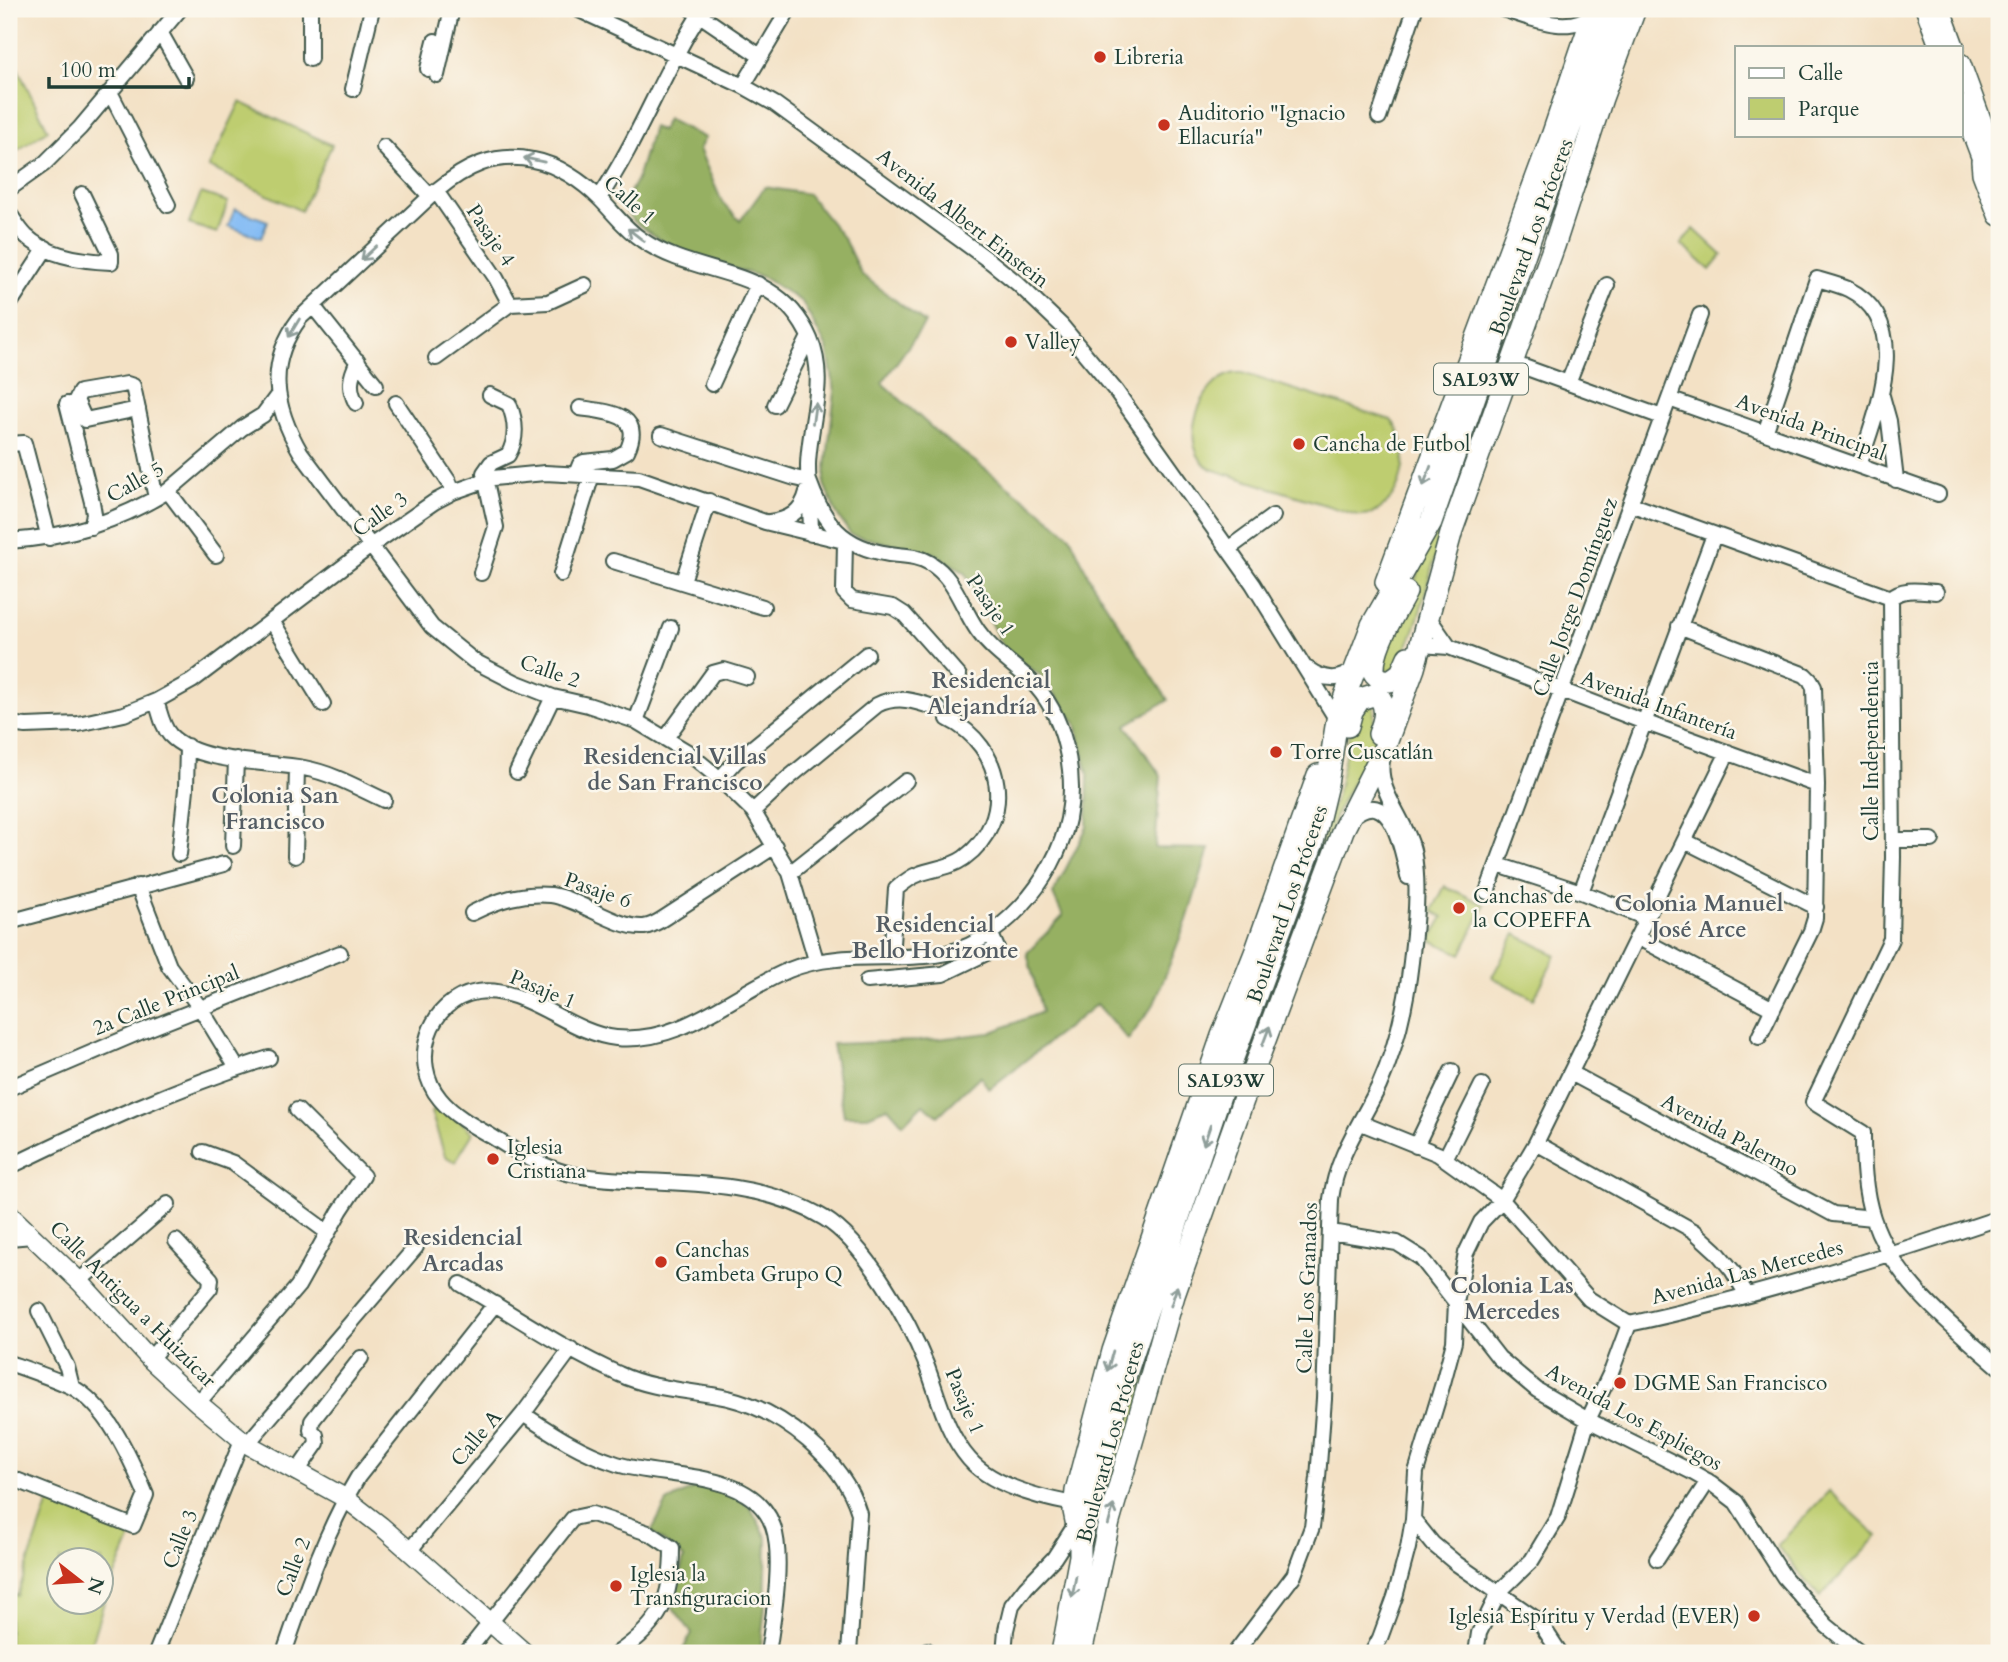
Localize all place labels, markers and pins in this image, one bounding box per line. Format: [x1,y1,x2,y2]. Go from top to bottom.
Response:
place label: Libreria [1114,43,1184,72]
marker: Libreria [1092,49,1108,65]
place label: Auditorio "Ignacio Ellacuría" [1178,99,1345,152]
marker: Auditorio "Ignacio Ellacuría" [1156,117,1172,133]
place label: Valley [1025,328,1081,357]
marker: Valley [1003,334,1019,350]
place label: Cancha de Futbol [1313,430,1470,459]
marker: Cancha de Futbol [1291,436,1307,452]
place label: Torre Cuscatlán [1290,738,1434,767]
marker: Torre Cuscatlán [1268,744,1284,760]
place label: Canchas de la COPEFFA [1473,882,1592,935]
marker: Canchas de la COPEFFA [1451,900,1467,916]
place label: Iglesia Cristiana [507,1133,586,1186]
marker: Iglesia Cristiana [485,1151,501,1167]
place label: Canchas Gambeta Grupo Q [675,1236,843,1289]
marker: Canchas Gambeta Grupo Q [653,1254,669,1270]
place label: DGME San Francisco [1634,1369,1827,1398]
marker: DGME San Francisco [1612,1375,1628,1391]
place label: Iglesia la Transfiguracion [630,1560,772,1613]
marker: Iglesia la Transfiguracion [608,1578,624,1594]
place label: Iglesia Espíritu y Verdad (EVER) [1448,1602,1740,1631]
marker: Iglesia Espíritu y Verdad (EVER) [1746,1608,1762,1624]

